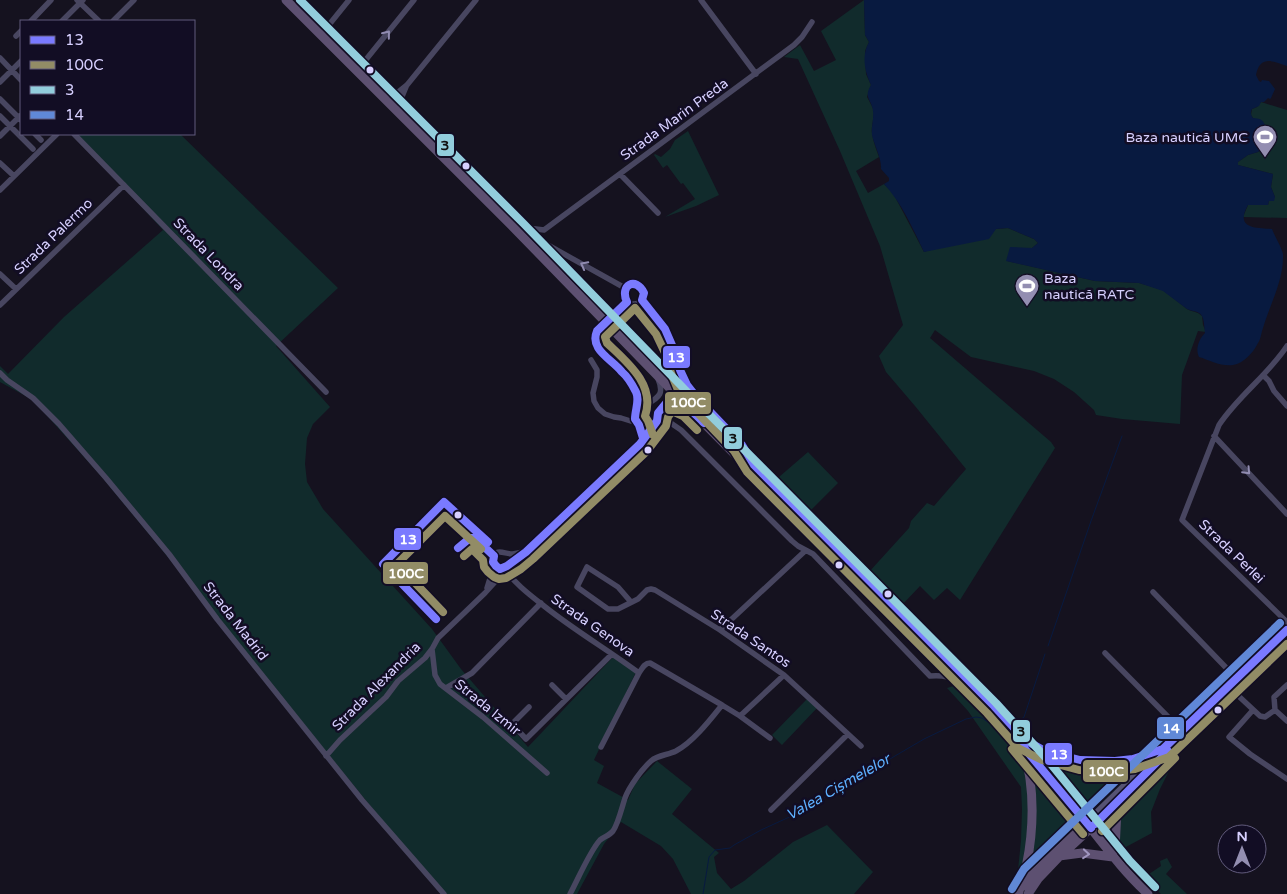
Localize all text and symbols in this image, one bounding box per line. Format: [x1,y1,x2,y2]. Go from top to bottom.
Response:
legend [20,20,195,135]
one-way arrow [382,30,391,39]
text: 13 [65,31,84,49]
text: 100C [65,56,104,74]
unlabelled marker [365,65,375,75]
street label: Strada Marin Preda [617,75,731,164]
text: 3 [65,81,74,99]
text: 14 [65,106,84,124]
sports icon: Baza nautică UMC [1252,124,1278,158]
place label: Baza nautică UMC [1125,129,1248,146]
line badge: 3 [436,133,455,157]
text: 3 [441,137,450,154]
unlabelled marker [461,161,471,171]
street label: Strada Palermo [11,195,96,278]
street label: Strada Londra [170,214,248,294]
one-way arrow [580,261,589,271]
place label: Baza nautică RATC [1044,270,1134,303]
sports icon: Baza nautică RATC [1014,273,1040,307]
line badge: 13 [662,345,691,369]
text: 13 [667,349,685,366]
line badge: 100C [664,391,712,415]
text: 100C [670,394,706,411]
line badge: 3 [723,426,743,450]
text: 3 [729,430,738,447]
unlabelled marker [643,445,653,455]
one-way arrow [1241,465,1250,474]
unlabelled marker [453,510,463,520]
street label: Strada Perlei [1195,516,1268,587]
line badge: 13 [393,527,422,551]
text: 13 [399,531,417,548]
unlabelled marker [834,560,844,570]
line badge: 100C [382,561,429,585]
text: 100C [388,565,424,582]
street label: Strada Madrid [200,579,272,664]
unlabelled marker [883,589,893,599]
street label: Strada Genova [548,590,638,660]
street label: Strada Santos [708,605,794,671]
street label: Strada Alexandria [328,638,424,734]
street label: Strada Izmir [451,676,525,740]
unlabelled marker [1213,705,1223,715]
line badge: 14 [1156,716,1185,740]
line badge: 3 [1012,719,1031,743]
text: 14 [1162,720,1180,737]
text: 3 [1017,723,1026,740]
line badge: 13 [1044,742,1073,766]
text: 13 [1050,746,1068,763]
water label: Valea Cișmelelor [783,749,895,824]
line badge: 100C [1082,759,1129,783]
text: 100C [1088,763,1124,780]
north arrow [1217,824,1267,874]
text: N [1236,828,1248,845]
one-way arrow [1082,848,1090,859]

